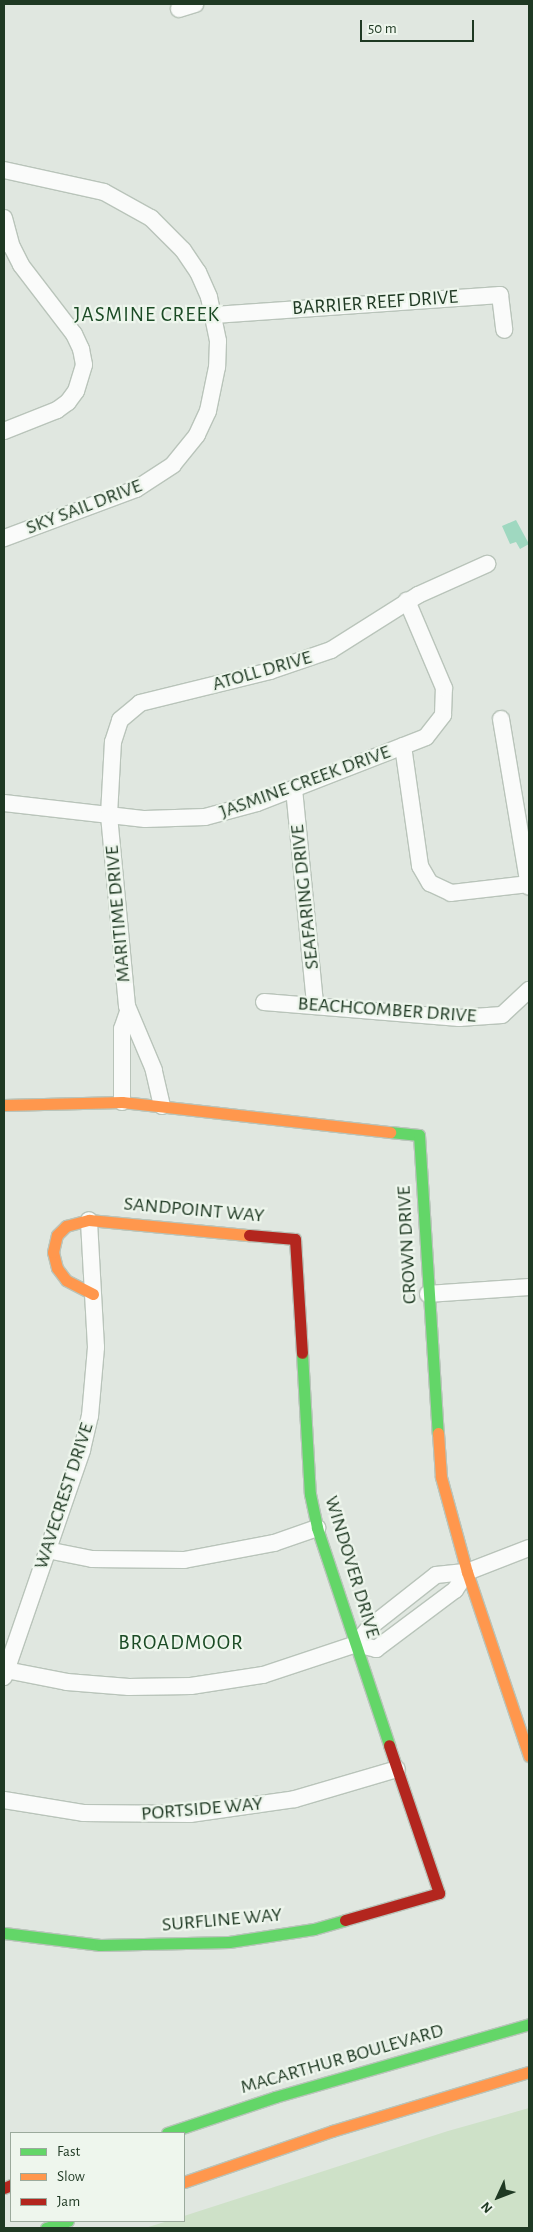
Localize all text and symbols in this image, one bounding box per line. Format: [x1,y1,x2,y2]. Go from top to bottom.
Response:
scale bar [363,10,477,42]
text: 50 m [368,21,397,36]
street label: BARRIER REEF DRIVE [291,285,459,321]
district label: JASMINE CREEK [72,302,222,328]
street label: SKY SAIL DRIVE [23,474,145,540]
street label: ATOLL DRIVE [210,645,314,697]
street label: JASMINE CREEK DRIVE [216,740,394,824]
street label: SEAFARING DRIVE [285,823,325,971]
street label: MARITIME DRIVE [100,845,136,983]
street label: BEACHCOMBER DRIVE [297,992,477,1028]
street label: CROWN DRIVE [392,1185,422,1305]
street label: SANDPOINT WAY [123,1192,265,1228]
street label: WAVECREST DRIVE [29,1420,99,1572]
street label: WINDOVER DRIVE [319,1493,385,1641]
district label: BROADMOOR [117,1630,245,1656]
street label: PORTSIDE WAY [140,1792,264,1826]
street label: SURFLINE WAY [161,1903,283,1937]
street label: MACARTHUR BOULEVARD [238,2019,446,2099]
legend [10,2132,185,2222]
text: Fast [57,2144,80,2159]
text: Slow [57,2169,85,2184]
north arrow [473,2172,523,2222]
text: Jam [57,2194,80,2209]
text: N [479,2199,495,2216]

